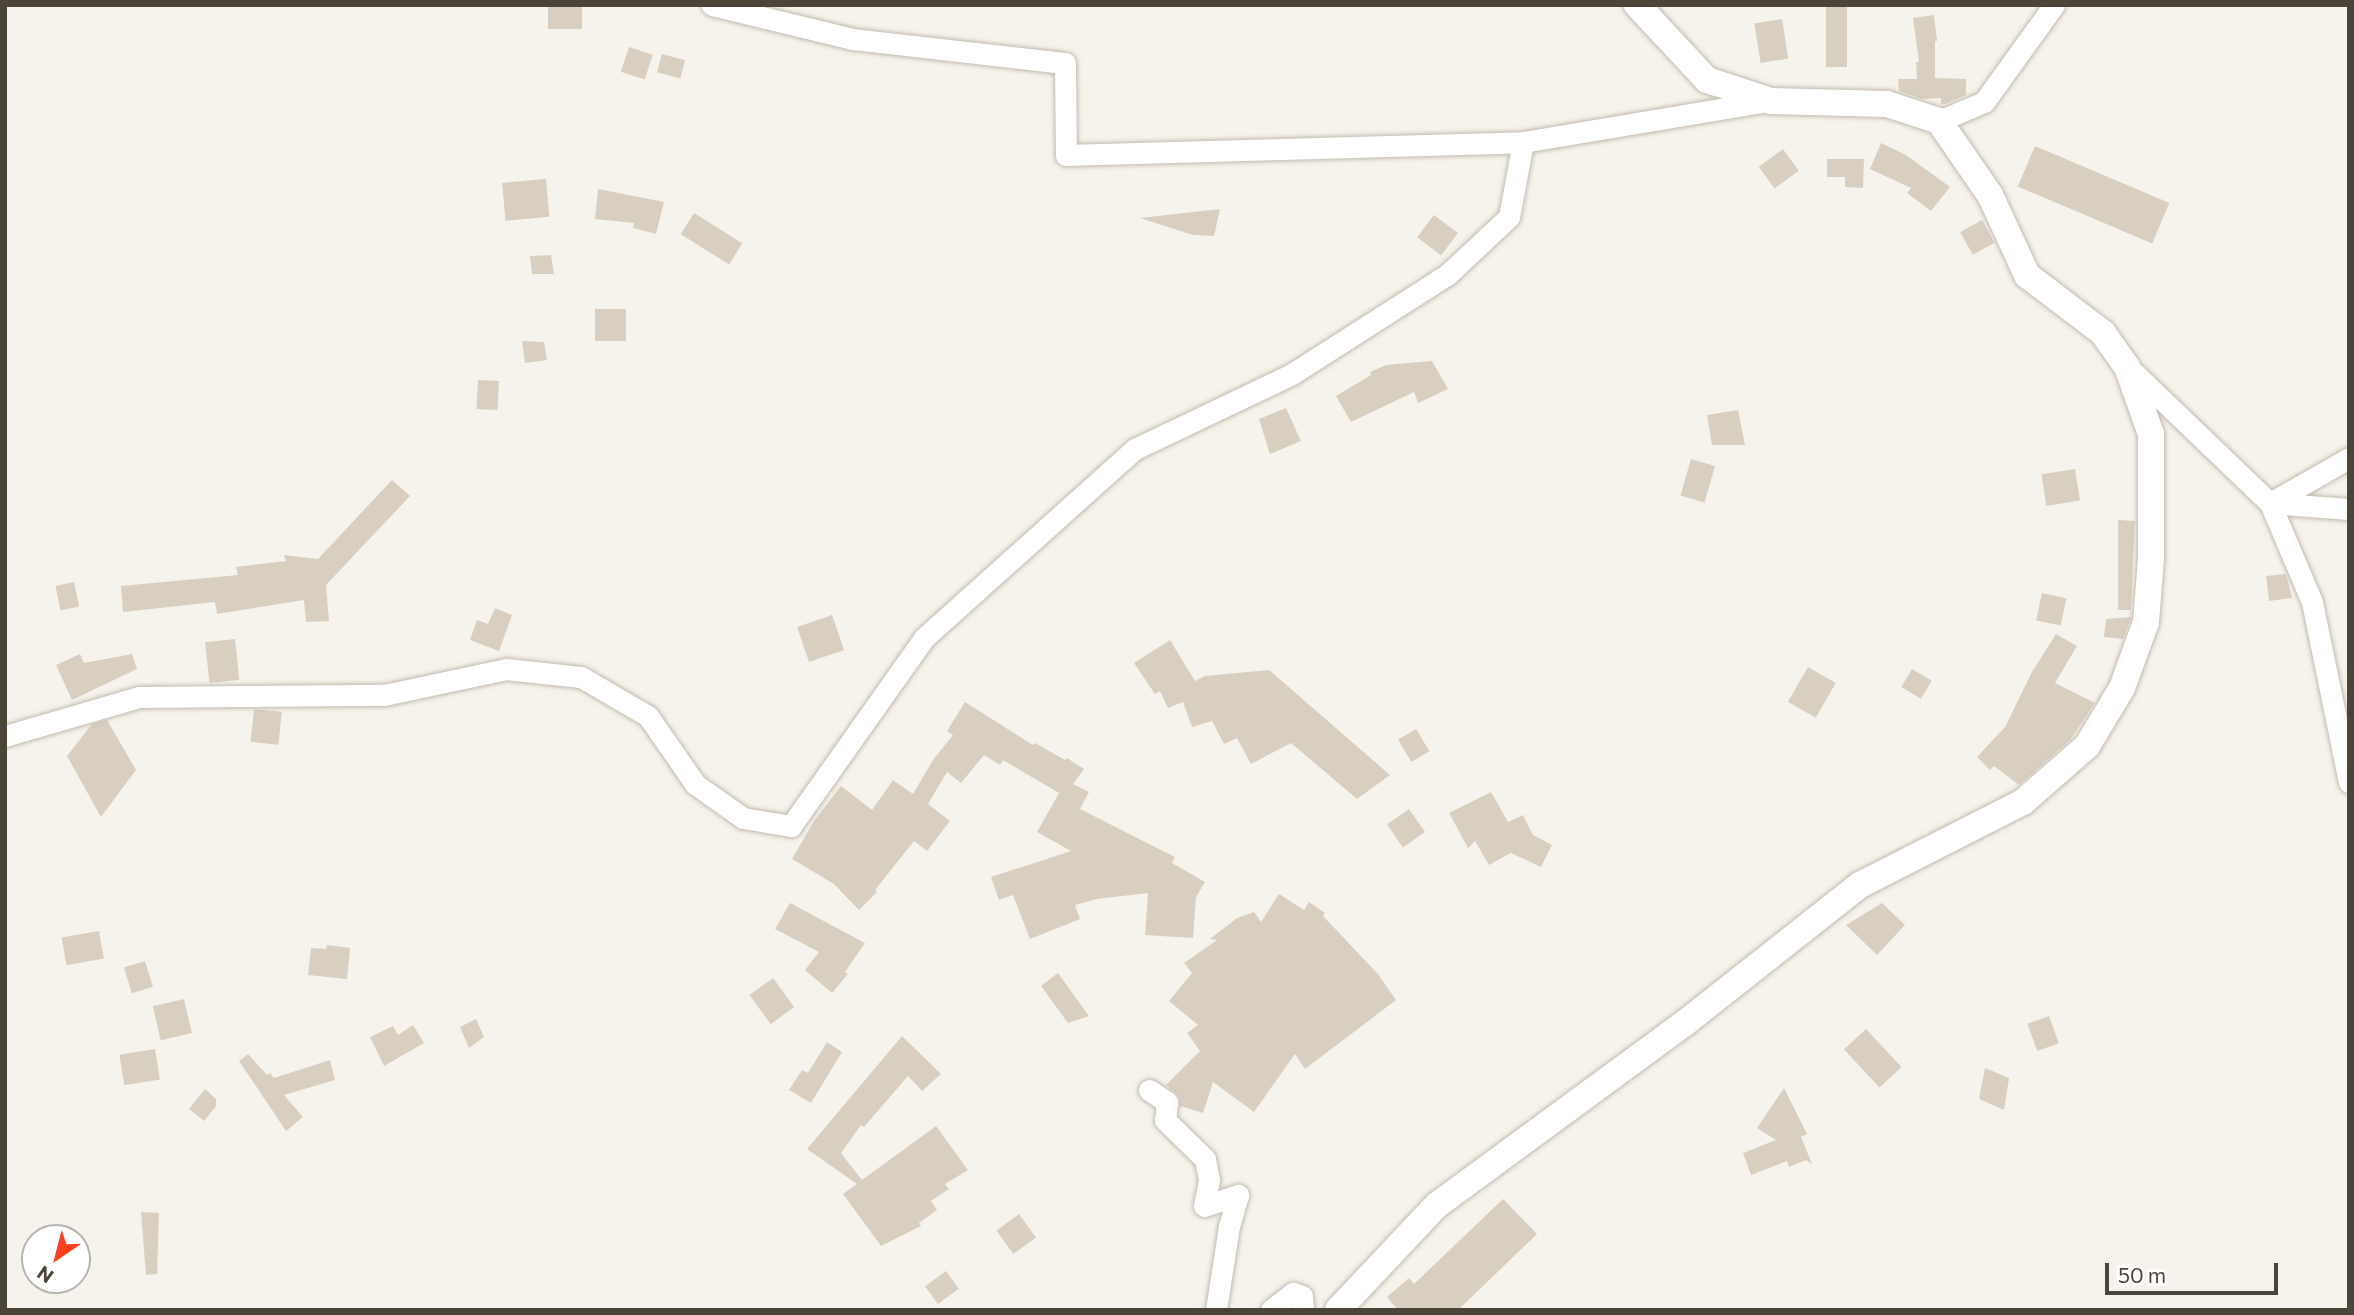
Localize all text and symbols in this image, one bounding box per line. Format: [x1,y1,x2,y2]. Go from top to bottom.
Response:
north arrow [21,1224,91,1294]
scale bar [2109,1248,2282,1292]
text: N [32,1261,57,1288]
text: 50 m [2118,1262,2166,1287]

